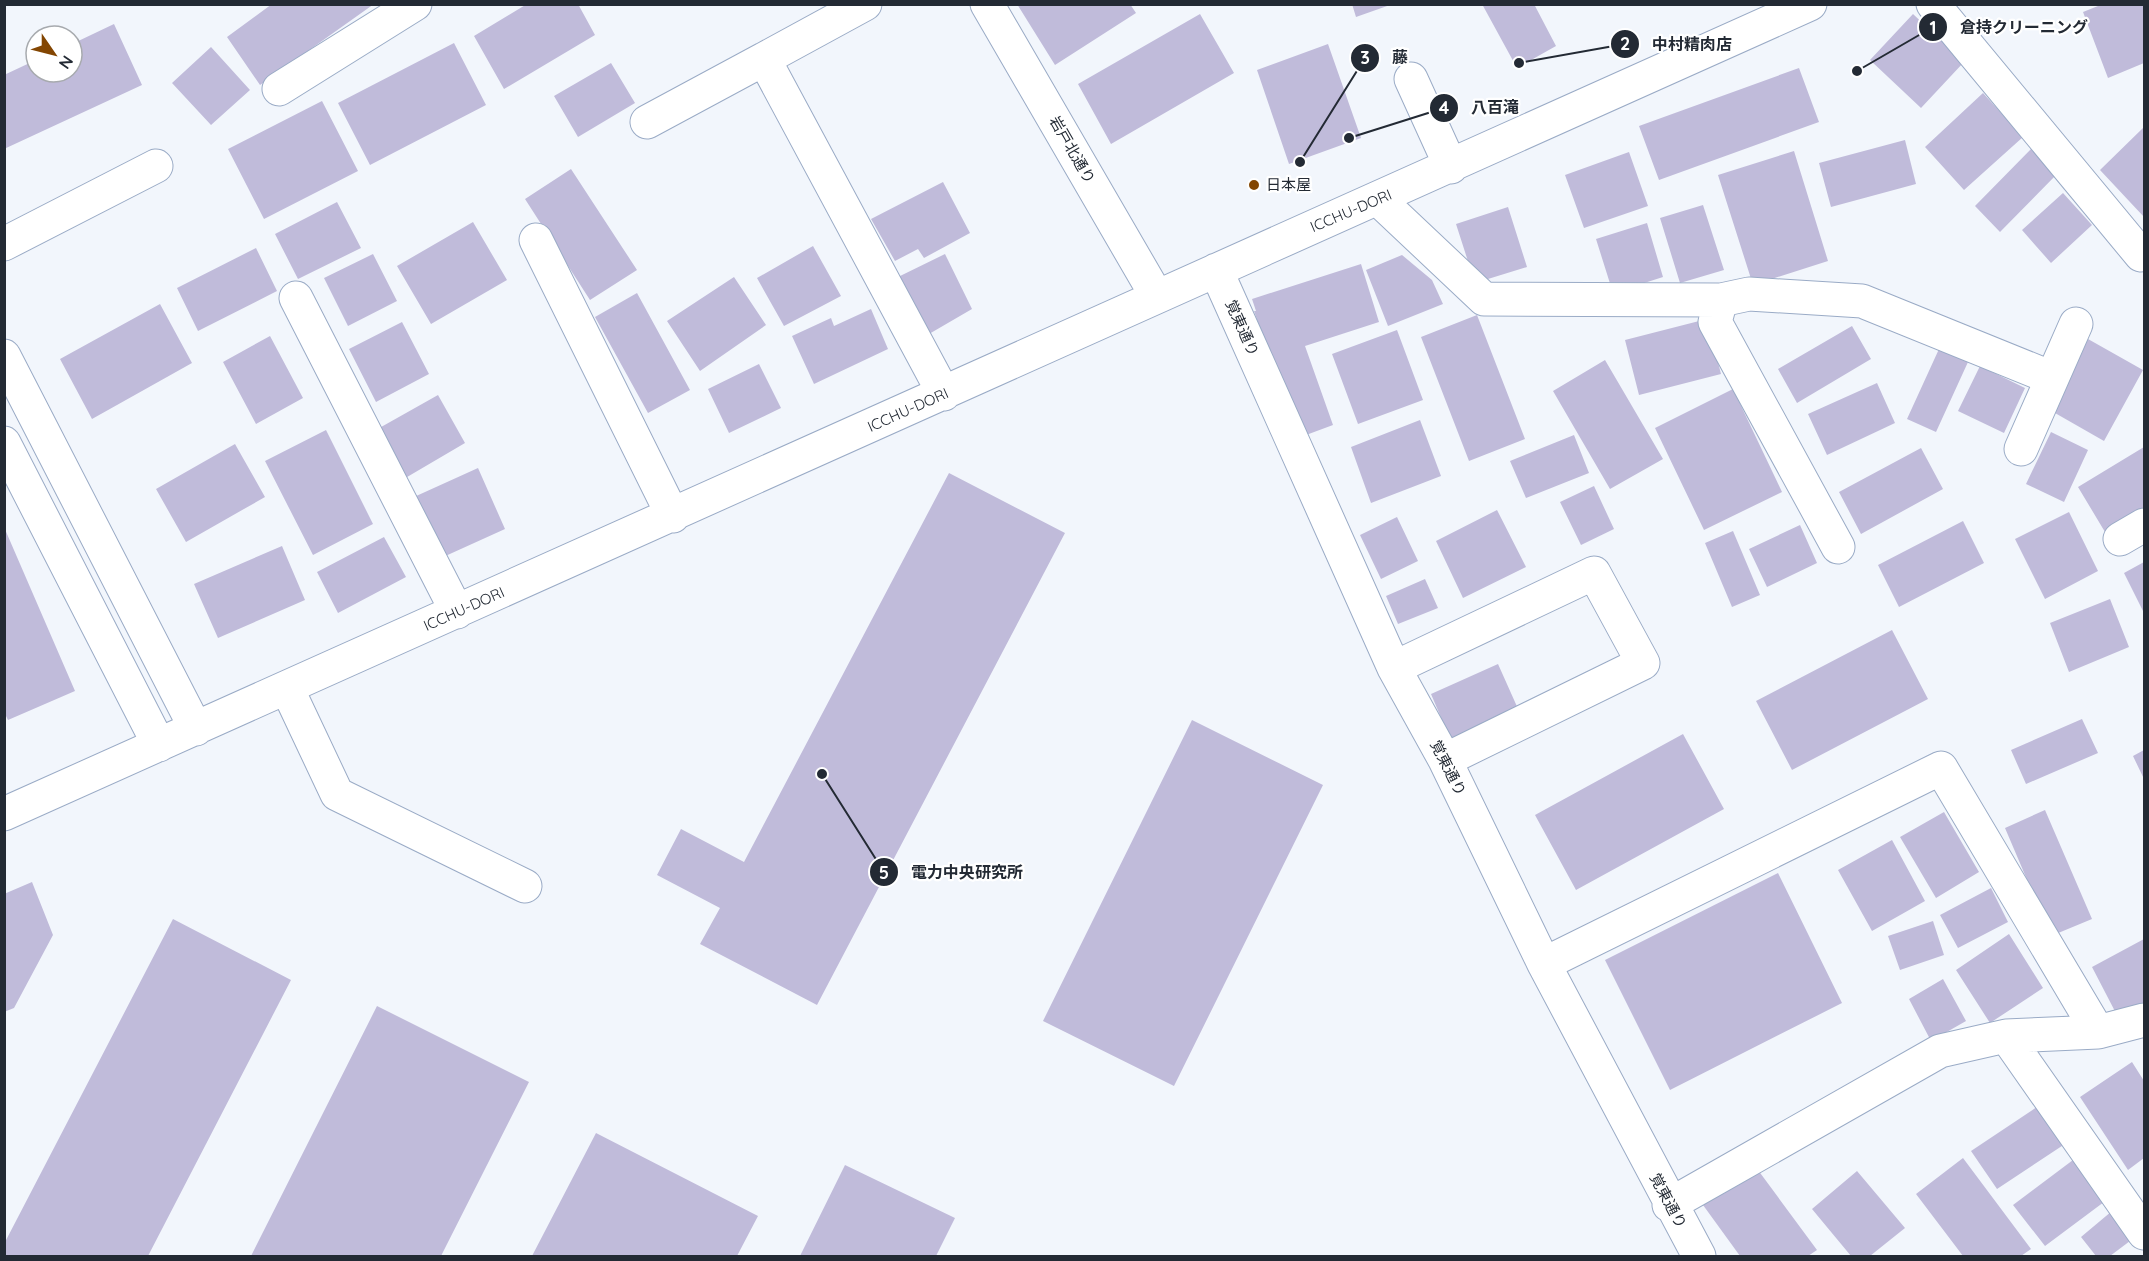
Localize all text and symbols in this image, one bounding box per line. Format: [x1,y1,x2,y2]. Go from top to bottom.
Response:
callout: 倉持クリーニング [1918,10,2100,44]
text: 1 [1929,16,1937,39]
text: 倉持クリーニング [1960,17,2088,37]
north arrow [24,24,84,84]
callout: 中村精肉店 [1610,27,1744,61]
text: 2 [1620,32,1630,55]
text: 中村精肉店 [1652,34,1732,54]
callout: 藤 [1350,41,1420,75]
text: 3 [1360,46,1370,69]
text: 藤 [1392,47,1408,67]
text: N [55,52,78,73]
callout: 八百滝 [1429,91,1531,125]
text: 4 [1439,96,1450,119]
text: 八百滝 [1471,97,1519,117]
street label: 岩戸北通り [1045,113,1099,187]
place label: 日本屋 [1266,175,1311,194]
marker: 日本屋 [1247,178,1261,192]
street label: ICCHU-DORI [1307,185,1394,236]
street label: 覚東通り [1222,297,1263,359]
street label: ICCHU-DORI [864,383,951,436]
street label: ICCHU-DORI [420,582,507,635]
street label: 覚東通り [1426,737,1471,799]
callout: 電力中央研究所 [869,855,1035,889]
text: 5 [879,861,889,884]
text: 電力中央研究所 [911,862,1023,882]
street label: 覚東通り [1646,1170,1691,1232]

